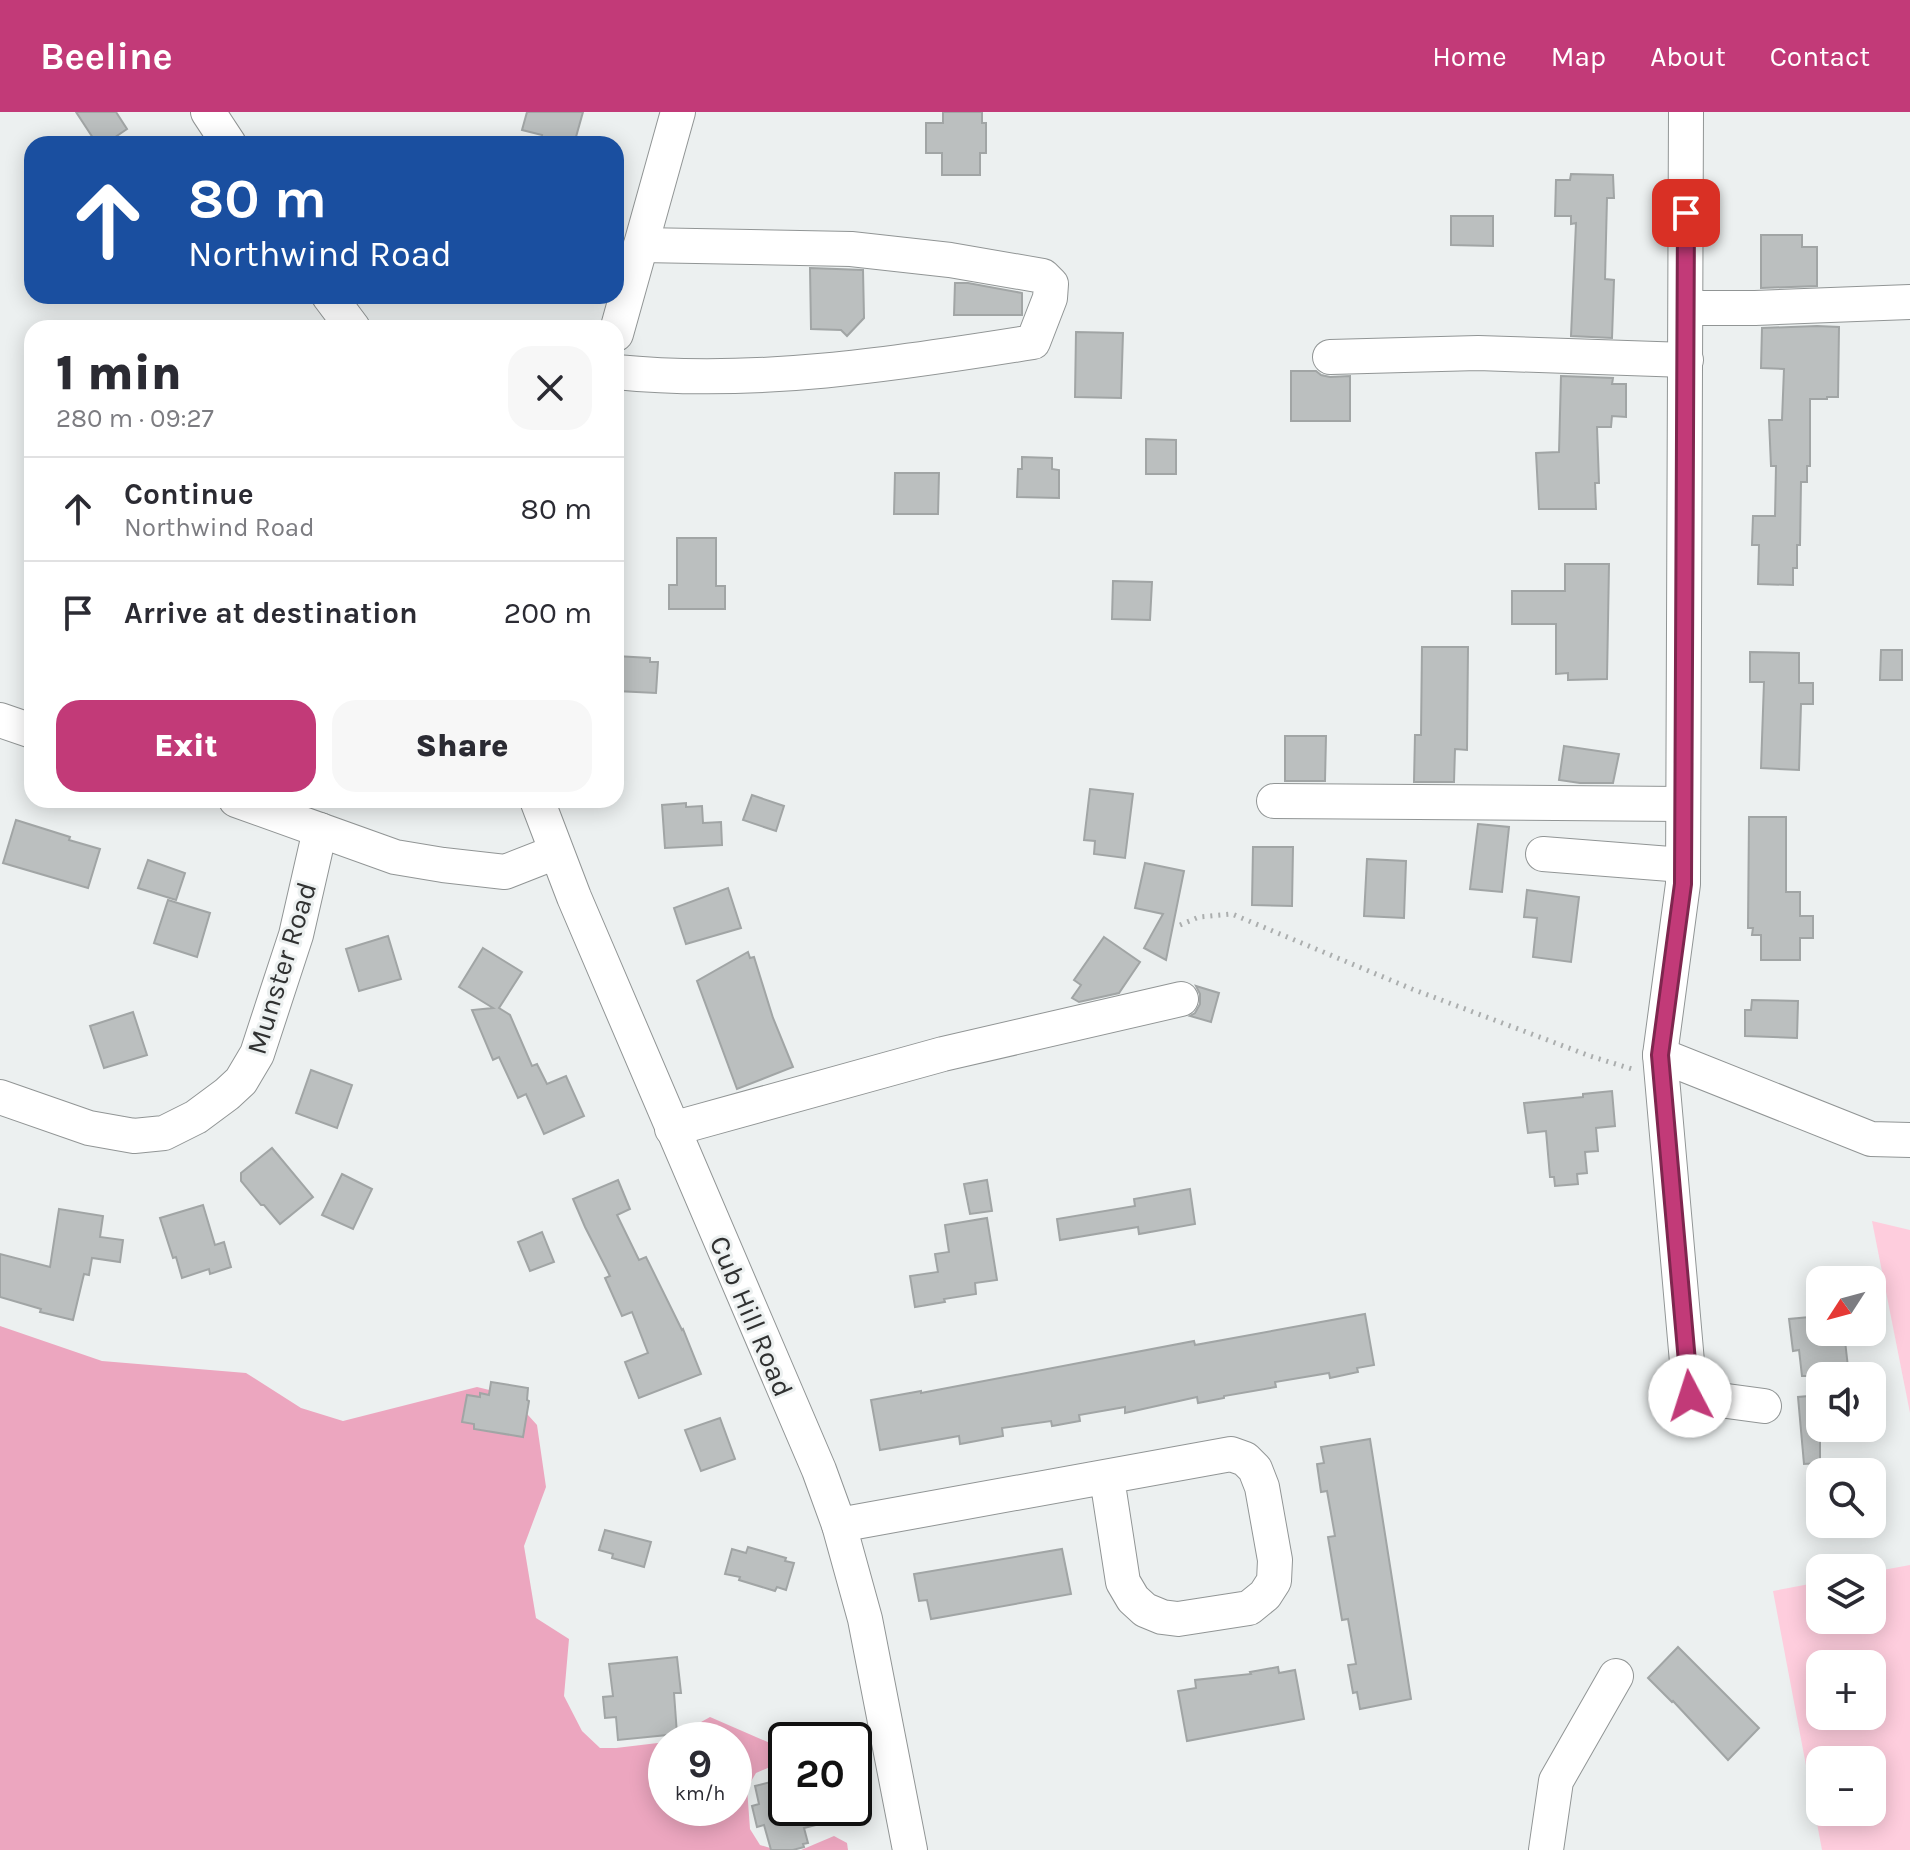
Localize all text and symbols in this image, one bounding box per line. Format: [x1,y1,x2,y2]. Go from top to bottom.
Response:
text: Beeline [40,34,173,79]
text: Home [1432,40,1507,73]
text: Map [1551,40,1606,73]
text: About [1650,40,1726,73]
text: Contact [1770,40,1870,73]
text: 80 m [188,166,327,231]
icon: ahead [56,168,160,272]
pin [1652,179,1720,247]
icon: arrive [1664,191,1708,235]
text: Northwind Road [188,233,452,275]
text: 1 min [56,345,182,401]
button: close [508,346,592,430]
text: 280 m · 09:27 [56,403,214,434]
text: Continue [124,476,254,512]
icon: ahead [56,487,100,531]
text: 80 m [521,491,592,527]
text: Northwind Road [124,512,315,543]
icon: arrive [56,591,100,635]
text: Arrive at destination [124,595,418,631]
text: 200 m [504,595,592,631]
button: Exit [56,700,316,792]
button: Share [332,700,592,792]
street label: Munster Road [240,878,323,1058]
street label: Cub Hill Road [703,1231,800,1401]
north arrow [1806,1266,1886,1346]
map controls [1806,1266,1886,1826]
position arrow [1648,1354,1732,1438]
button: sound [1806,1362,1886,1442]
button: search [1806,1458,1886,1538]
button: layers [1806,1554,1886,1634]
button: + [1806,1650,1886,1730]
speed limit sign: 20 [768,1722,872,1826]
text: 9 [688,1740,712,1787]
button: − [1806,1746,1886,1826]
text: km/h [675,1782,725,1805]

